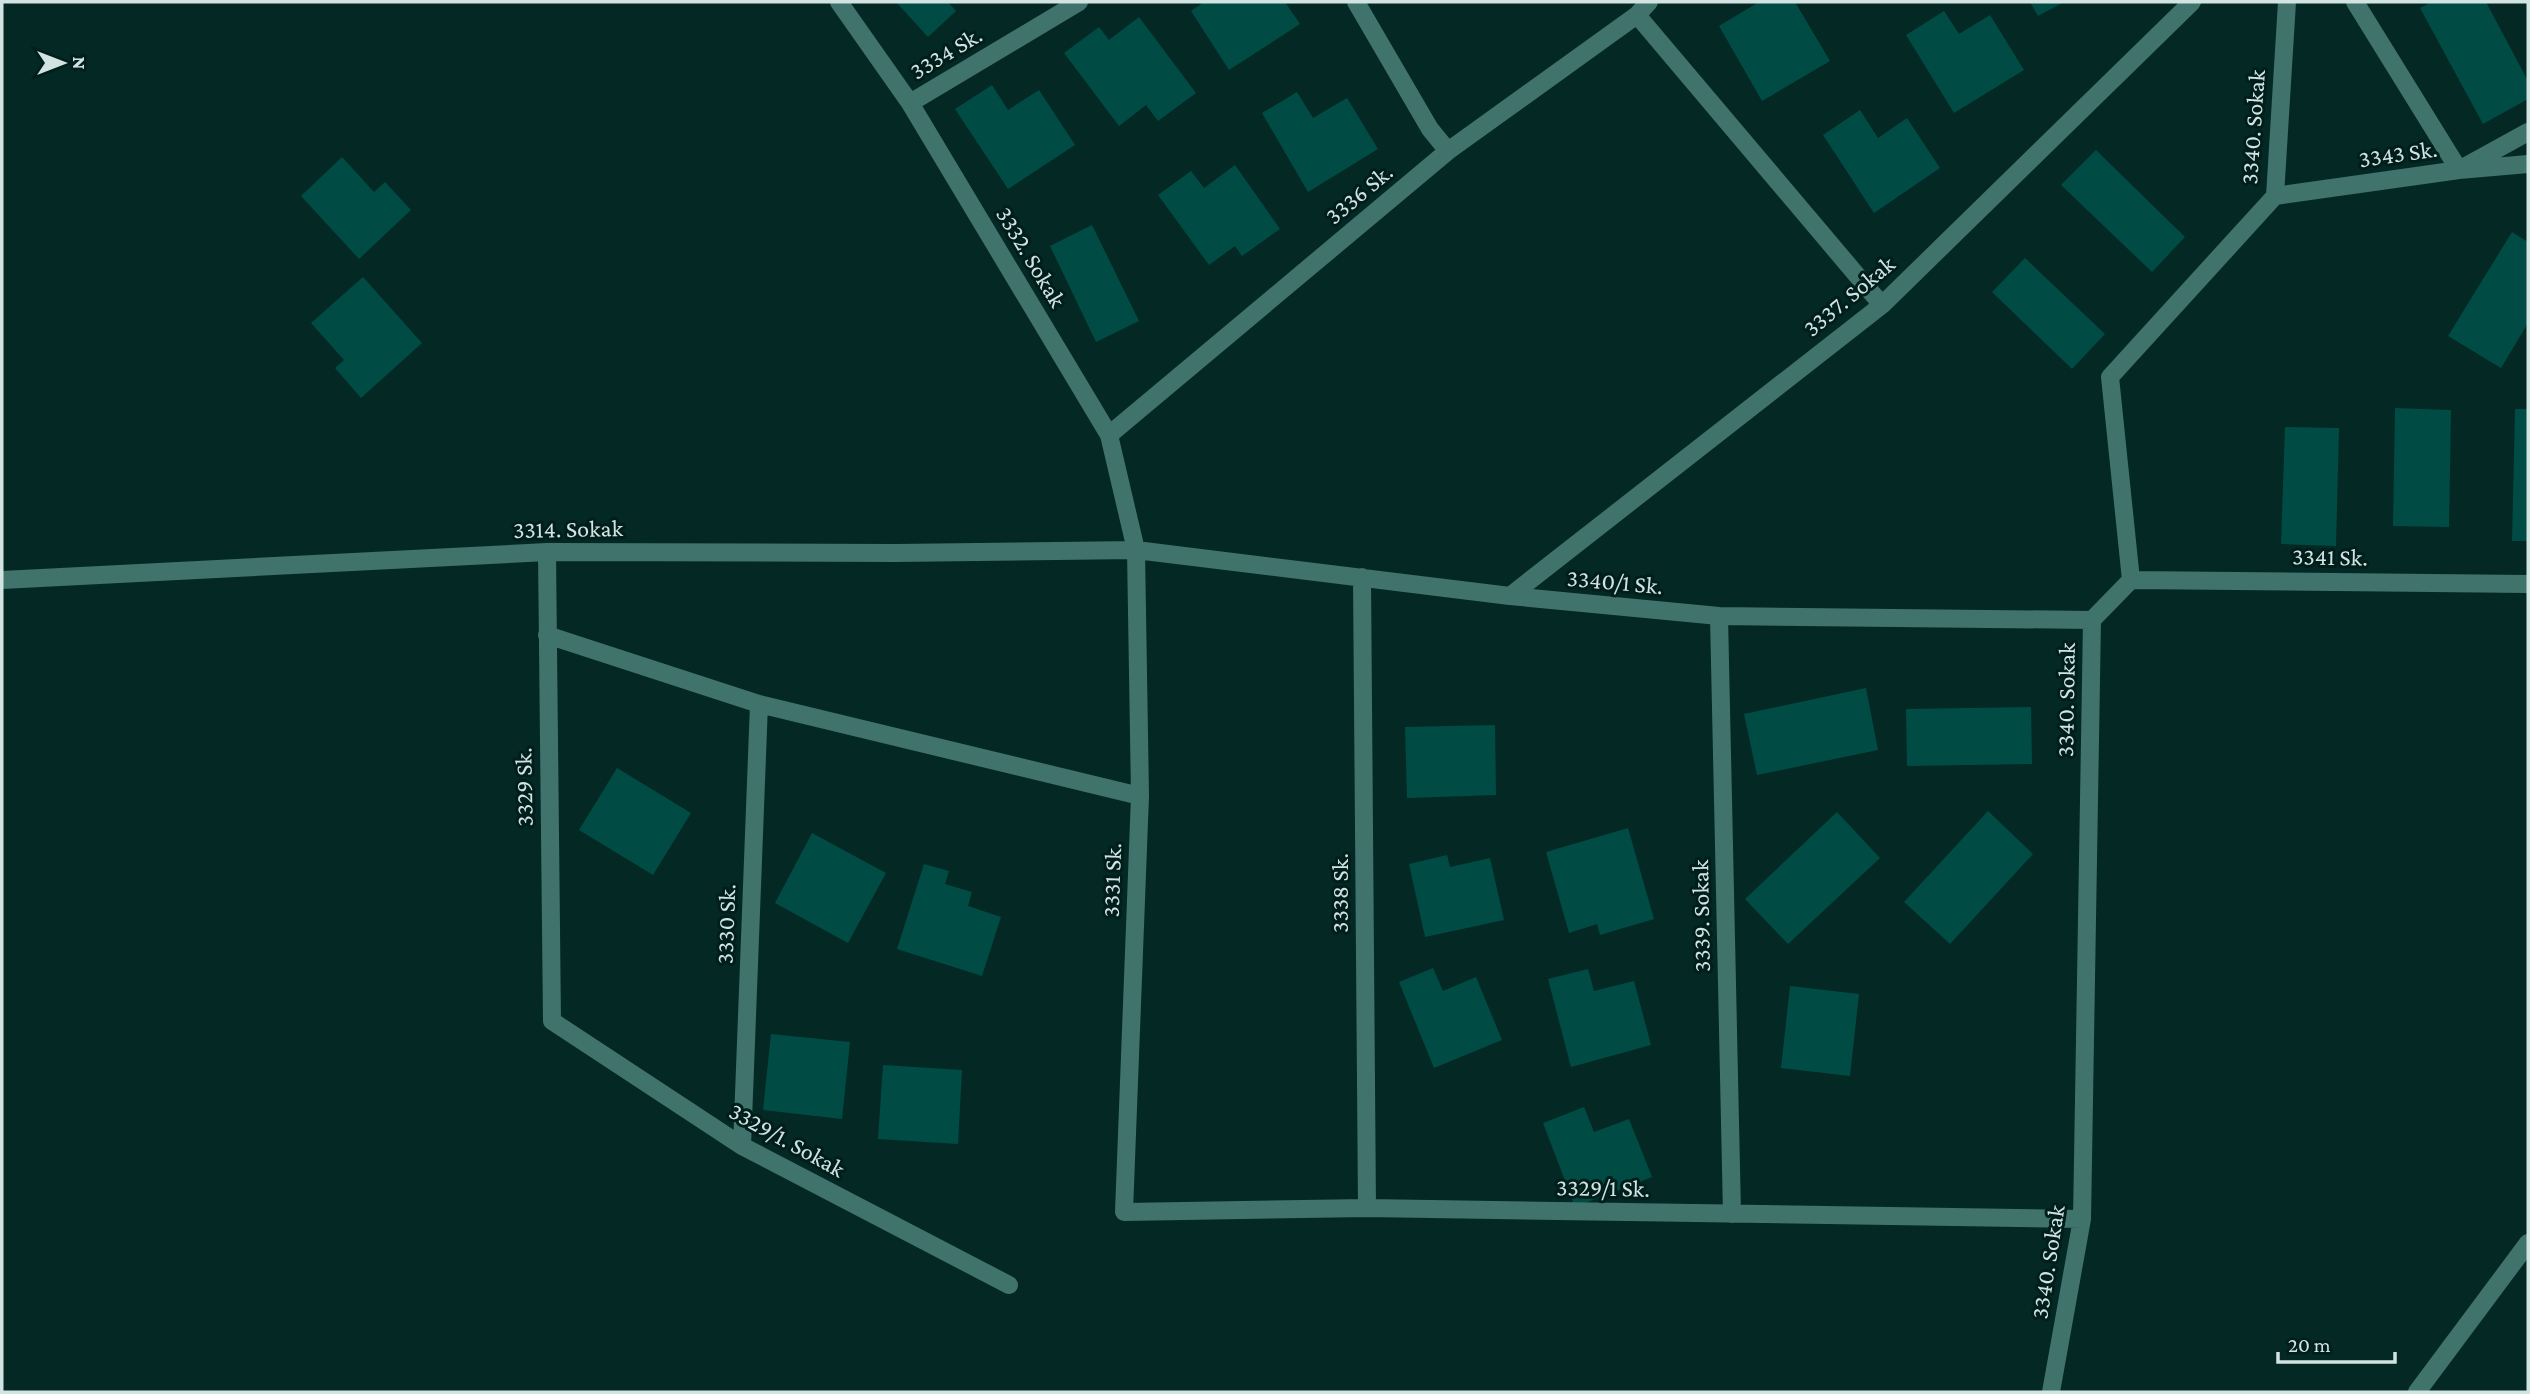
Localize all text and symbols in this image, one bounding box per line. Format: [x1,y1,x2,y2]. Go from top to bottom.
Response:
street label: 3334 Sk. [905,21,987,85]
north arrow [28,28,98,98]
text: N [69,57,90,70]
street label: 3340. Sokak [2235,68,2270,185]
street label: 3343 Sk. [2357,135,2439,172]
street label: 3336 Sk. [1320,158,1398,229]
street label: 3332. Sokak [991,202,1072,312]
street label: 3337. Sokak [1798,249,1900,342]
street label: 3314. Sokak [513,514,624,543]
street label: 3341 Sk. [2292,542,2368,571]
street label: 3340/1 Sk. [1566,564,1664,599]
street label: 3340. Sokak [2051,642,2080,758]
street label: 3329 Sk. [509,747,538,827]
street label: 3331 Sk. [1097,842,1126,918]
street label: 3338 Sk. [1326,853,1353,933]
street label: 3339. Sokak [1686,859,1715,972]
street label: 3330 Sk. [711,883,740,965]
street label: 3329/1. Sokak [725,1097,850,1183]
street label: 3329/1 Sk. [1556,1173,1650,1202]
street label: 3340. Sokak [2025,1203,2070,1321]
scale bar [2278,1320,2395,1364]
text: 20 m [2288,1333,2331,1357]

